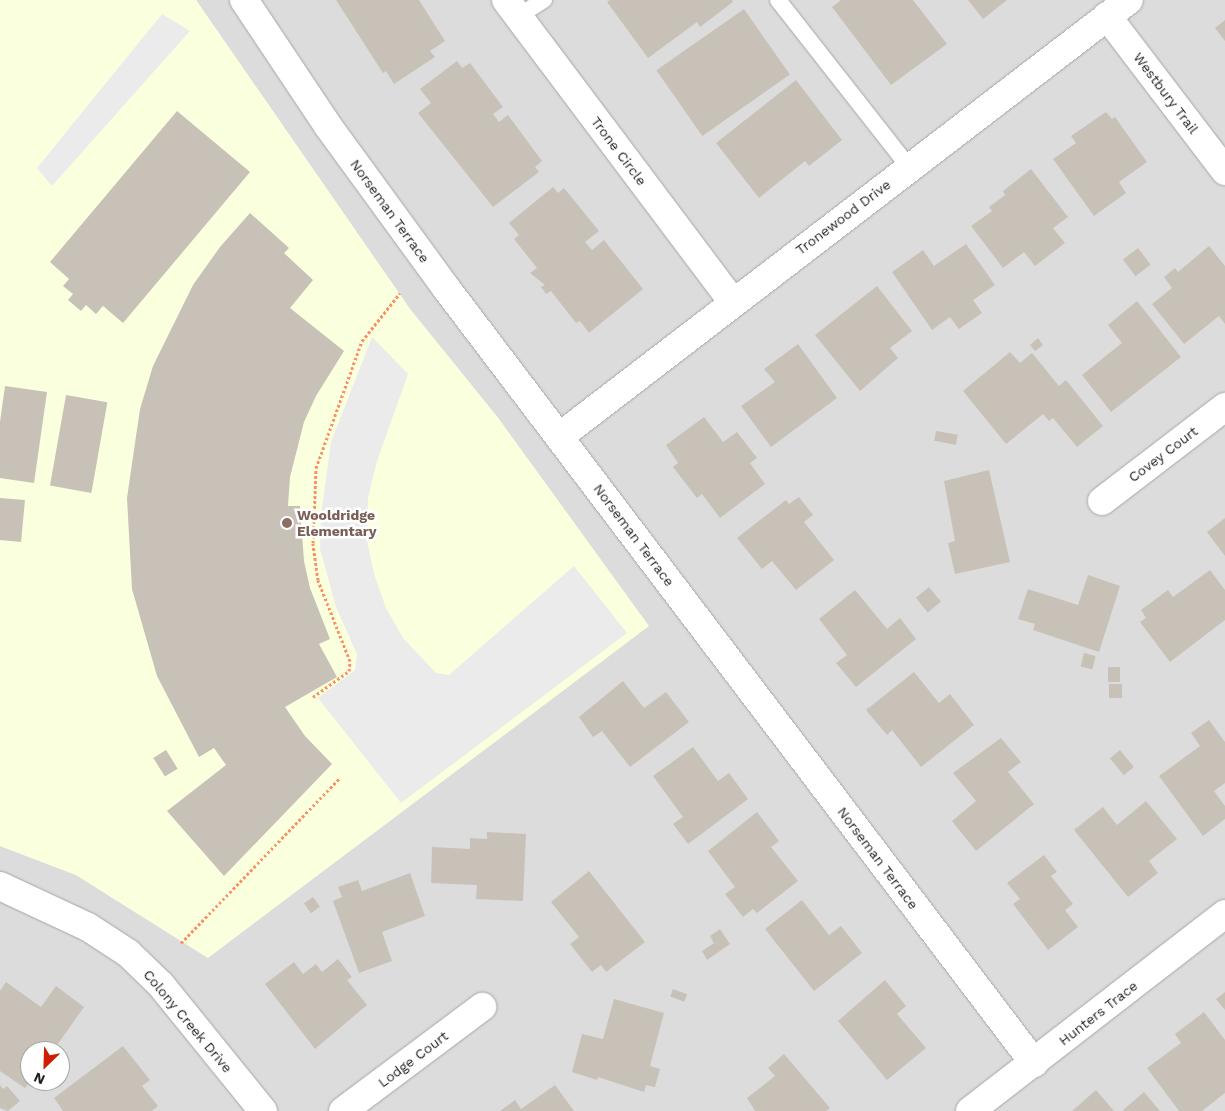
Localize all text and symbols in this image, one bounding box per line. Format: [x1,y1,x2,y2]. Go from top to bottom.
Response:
street label: Westbury Trail [1130,49,1202,137]
street label: Trone Circle [588,113,650,189]
street label: Norseman Terrace [347,156,433,266]
street label: Tronewood Drive [792,176,894,258]
street label: Covey Court [1125,422,1201,486]
street label: Norseman Terrace [590,480,678,590]
place label: Wooldridge Elementary [297,507,377,540]
marker: Wooldridge Elementary [281,517,293,529]
street label: Norseman Terrace [834,803,922,913]
street label: Colony Creek Drive [140,966,236,1076]
street label: Hunters Trace [1055,977,1141,1049]
street label: Lodge Court [375,1027,451,1091]
north arrow [20,1041,70,1091]
text: N [31,1069,47,1088]

